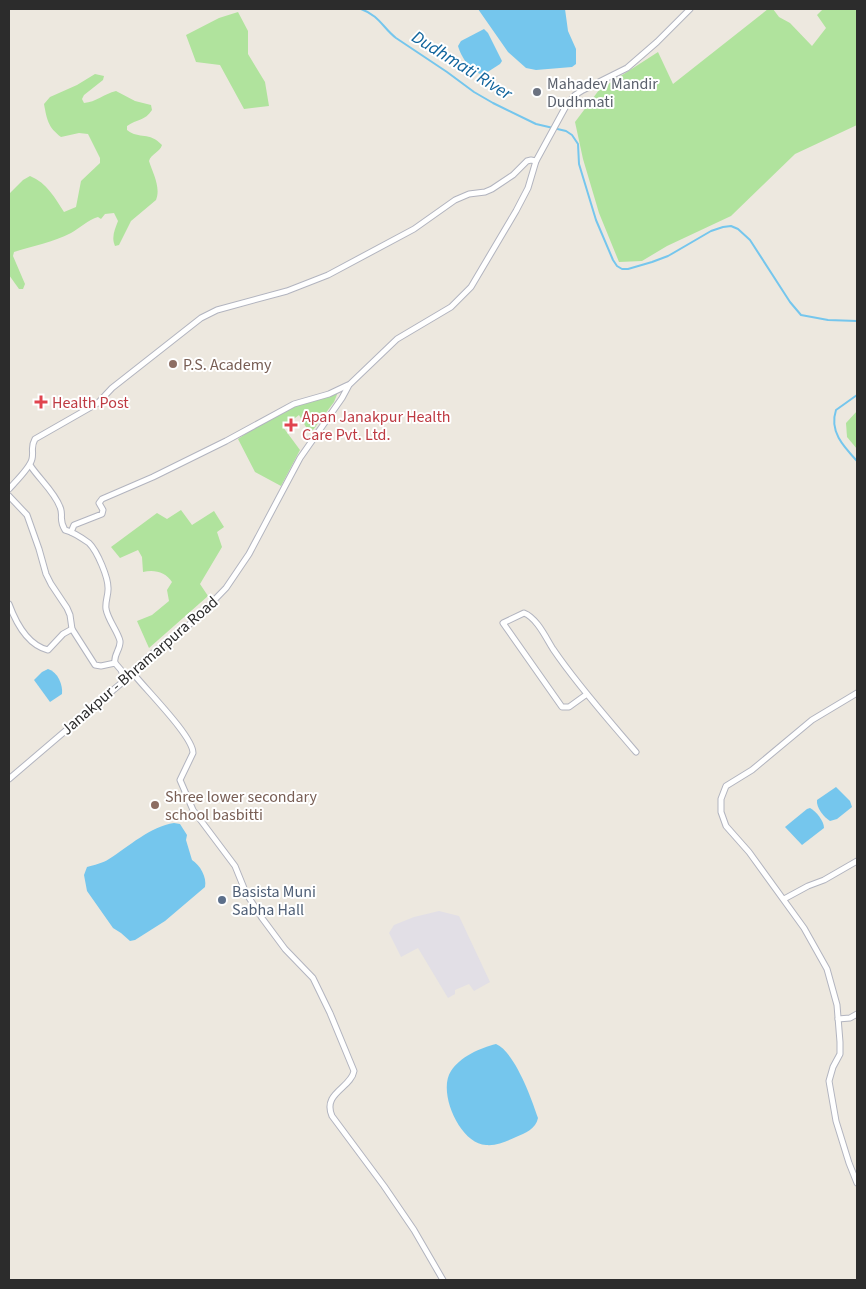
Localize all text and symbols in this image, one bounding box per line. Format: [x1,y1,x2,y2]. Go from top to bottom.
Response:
water label: Dudhmati River [407,25,517,107]
place label: Mahadev Mandir Dudhmati [547,73,658,113]
marker: Mahadev Mandir Dudhmati [531,86,543,98]
place label: P.S. Academy [183,354,272,376]
marker: P.S. Academy [167,358,179,370]
place label: Health Post [52,392,129,414]
marker: Health Post [34,395,48,409]
place label: Apan Janakpur Health Care Pvt. Ltd. [302,406,451,446]
marker: Apan Janakpur Health Care Pvt. Ltd. [284,418,298,432]
street label: Janakpur - Bhramarpura Road [56,591,223,740]
place label: Shree lower secondary school basbitti [165,786,317,826]
marker: Shree lower secondary school basbitti [149,799,161,811]
place label: Basista Muni Sabha Hall [232,881,316,921]
marker: Basista Muni Sabha Hall [216,894,228,906]

